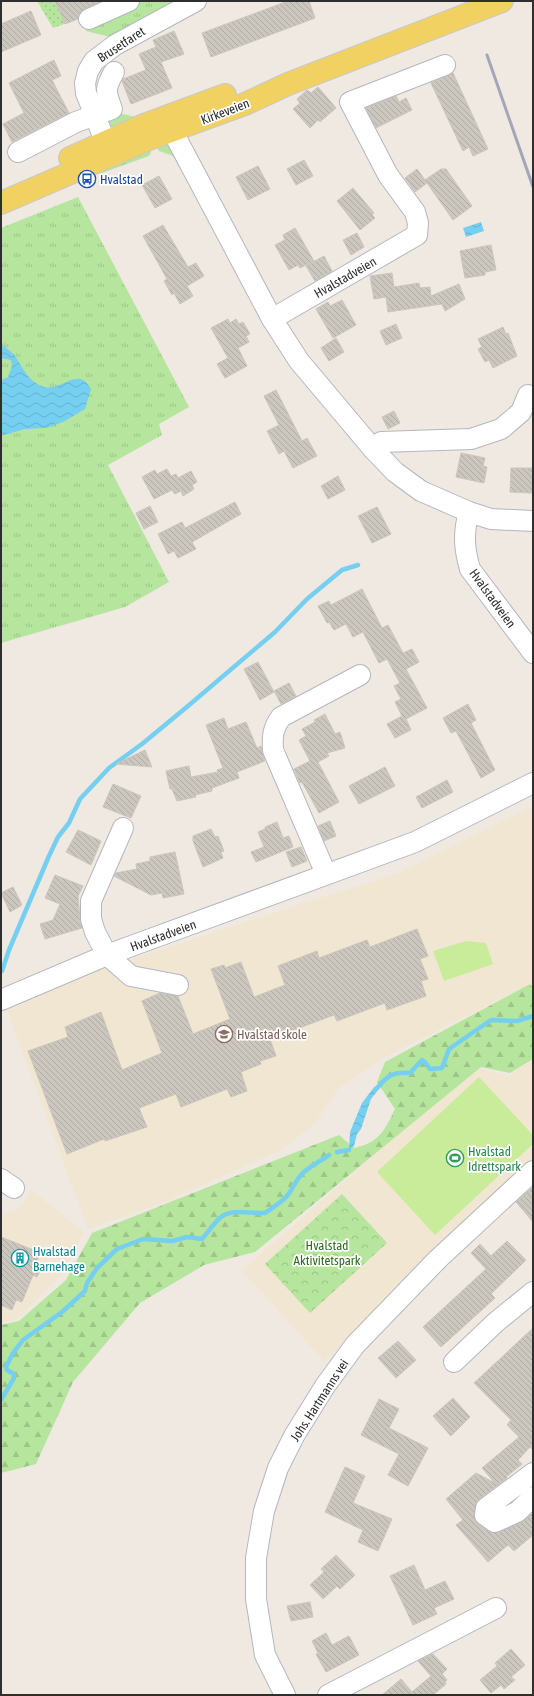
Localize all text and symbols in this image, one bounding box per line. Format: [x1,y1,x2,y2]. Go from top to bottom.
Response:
street label: Brusetfaret [95,23,148,65]
street label: Kirkeveien [199,95,252,128]
bus stop icon: Hvalstad [77,169,97,189]
place label: Hvalstad [100,172,143,187]
street label: Hvalstadveien [312,254,379,301]
street label: Hvalstadveien [466,566,519,631]
street label: Hvalstadveien [128,917,198,954]
school or university icon: Hvalstad skole [214,1024,234,1044]
place label: Hvalstad skole [237,1027,307,1042]
place label: Hvalstad Idrettspark [468,1144,521,1174]
sports icon: Hvalstad Idrettspark [445,1148,465,1168]
park label: Hvalstad Aktivitetspark [294,1238,361,1268]
place label: Hvalstad Barnehage [33,1244,85,1274]
building icon: Hvalstad Barnehage [10,1248,30,1268]
street label: Johs. Hartmanns vei [287,1356,352,1444]

